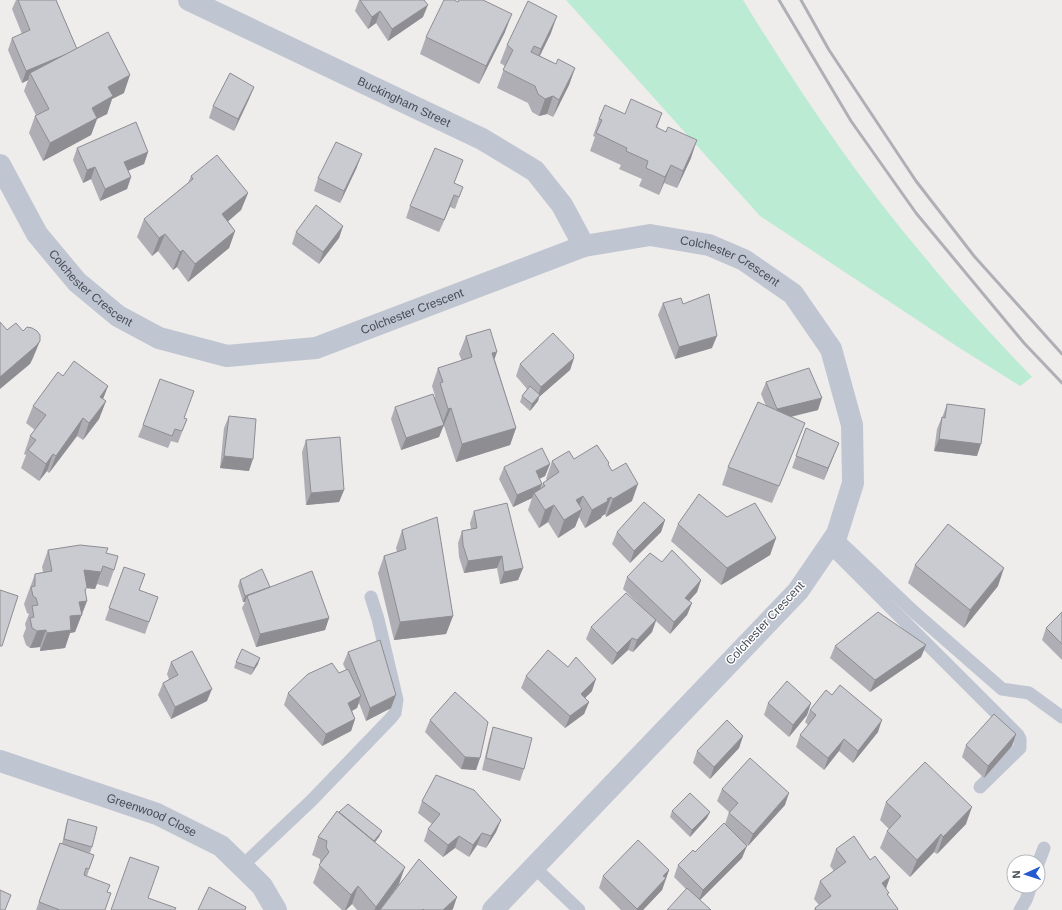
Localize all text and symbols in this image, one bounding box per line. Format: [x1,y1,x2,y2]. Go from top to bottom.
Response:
street label: Buckingham Street [355,74,453,130]
street label: Colchester Crescent [679,233,783,290]
street label: Colchester Crescent [46,247,135,330]
street label: Colchester Crescent [359,285,466,337]
street label: Colchester Crescent [723,578,808,668]
street label: Greenwood Close [105,790,199,840]
north arrow [1006,854,1046,894]
text: N [1010,870,1022,879]

